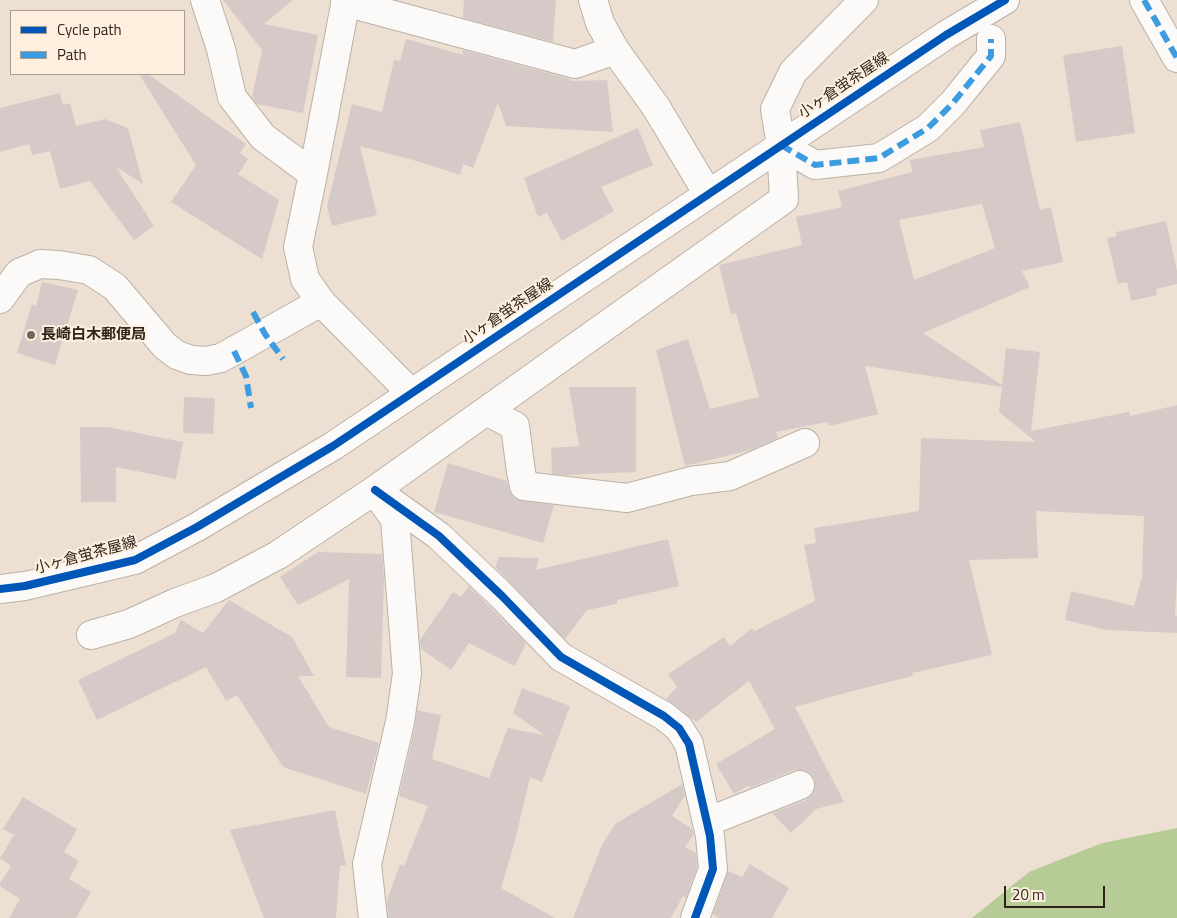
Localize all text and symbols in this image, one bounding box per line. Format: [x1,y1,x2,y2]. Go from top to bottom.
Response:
legend [10,10,185,75]
text: Cycle path [57,18,122,41]
text: Path [57,43,87,66]
street label: 小ヶ倉蛍茶屋線 [795,49,893,123]
street label: 小ヶ倉蛍茶屋線 [459,275,557,349]
place label: 長崎白木郵便局 [41,326,146,344]
marker: 長崎白木郵便局 [25,329,37,341]
street label: 小ヶ倉蛍茶屋線 [33,534,139,578]
scale bar [1007,876,1108,908]
text: 20 m [1012,883,1045,906]

